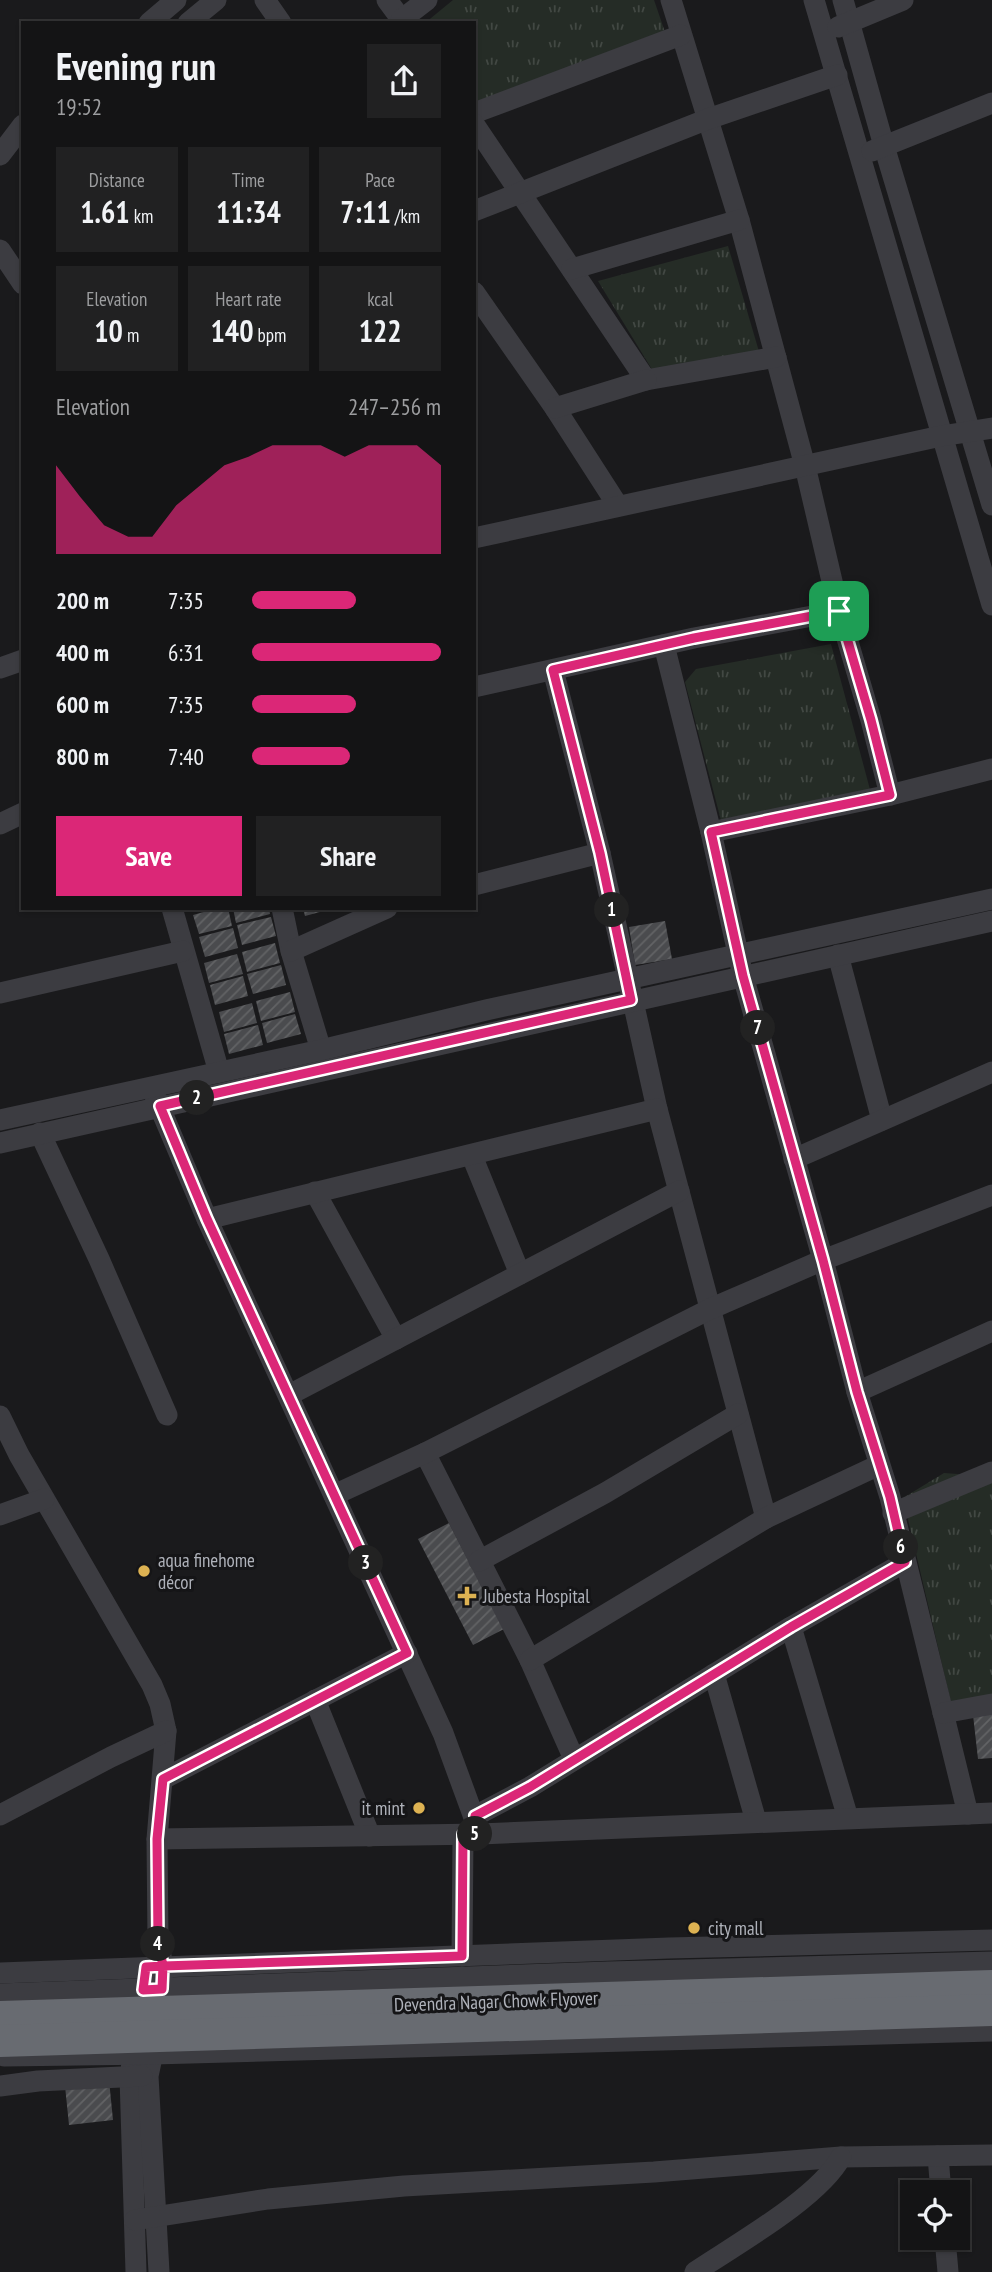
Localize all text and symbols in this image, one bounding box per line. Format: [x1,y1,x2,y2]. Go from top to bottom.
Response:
text: Evening run [56,41,216,90]
button: share [367,44,441,118]
text: 19:52 [56,92,102,121]
text: Distance [89,168,145,192]
text: Time [232,168,265,192]
text: Pace [365,168,395,192]
text: 1.61 [80,192,130,231]
text: 11:34 [216,192,281,231]
text: 7:11 [340,192,391,231]
text: km [130,204,153,228]
text: /km [391,204,420,228]
text: Elevation [86,287,147,311]
text: Heart rate [215,287,282,311]
text: kcal [367,287,393,311]
text: 10 [94,311,123,350]
text: 140 [211,311,254,350]
text: 122 [359,311,402,350]
text: m [123,323,139,347]
text: bpm [254,323,286,347]
text: Elevation [56,392,130,421]
text: 247–256 m [348,392,441,421]
pin [809,581,869,641]
text: 200 m [56,586,109,615]
text: 7:35 [168,586,204,615]
icon: arrive [820,592,858,630]
text: 400 m [56,638,109,667]
text: 6:31 [168,638,204,667]
text: 600 m [56,690,109,719]
text: 7:35 [168,690,204,719]
text: 800 m [56,742,109,771]
text: 7:40 [168,742,204,771]
button: Save [56,816,242,896]
button: Share [256,816,441,896]
pin: 1 [594,892,630,928]
text: 1 [607,897,616,921]
pin: 7 [740,1010,776,1046]
text: 7 [753,1015,762,1039]
pin: 2 [180,1080,214,1116]
text: 2 [192,1085,201,1109]
pin: 6 [884,1530,918,1564]
text: 6 [896,1534,905,1558]
pin: 3 [348,1546,384,1580]
place label: aqua finehome décor [158,1548,255,1594]
text: 3 [361,1550,370,1574]
marker: aqua finehome décor [136,1563,152,1579]
place label: Jubesta Hospital [482,1584,590,1608]
marker: Jubesta Hospital [457,1586,477,1606]
place label: it mint [362,1796,406,1820]
marker: it mint [411,1800,427,1816]
pin: 5 [458,1816,492,1852]
text: 5 [470,1821,479,1845]
place label: city mall [708,1916,764,1940]
marker: city mall [686,1920,702,1936]
pin: 4 [140,1926,176,1962]
text: 4 [153,1931,162,1955]
street label: Devendra Nagar Chowk Flyover [394,1985,599,2017]
map controls [900,2180,970,2250]
button: locate [900,2180,970,2250]

